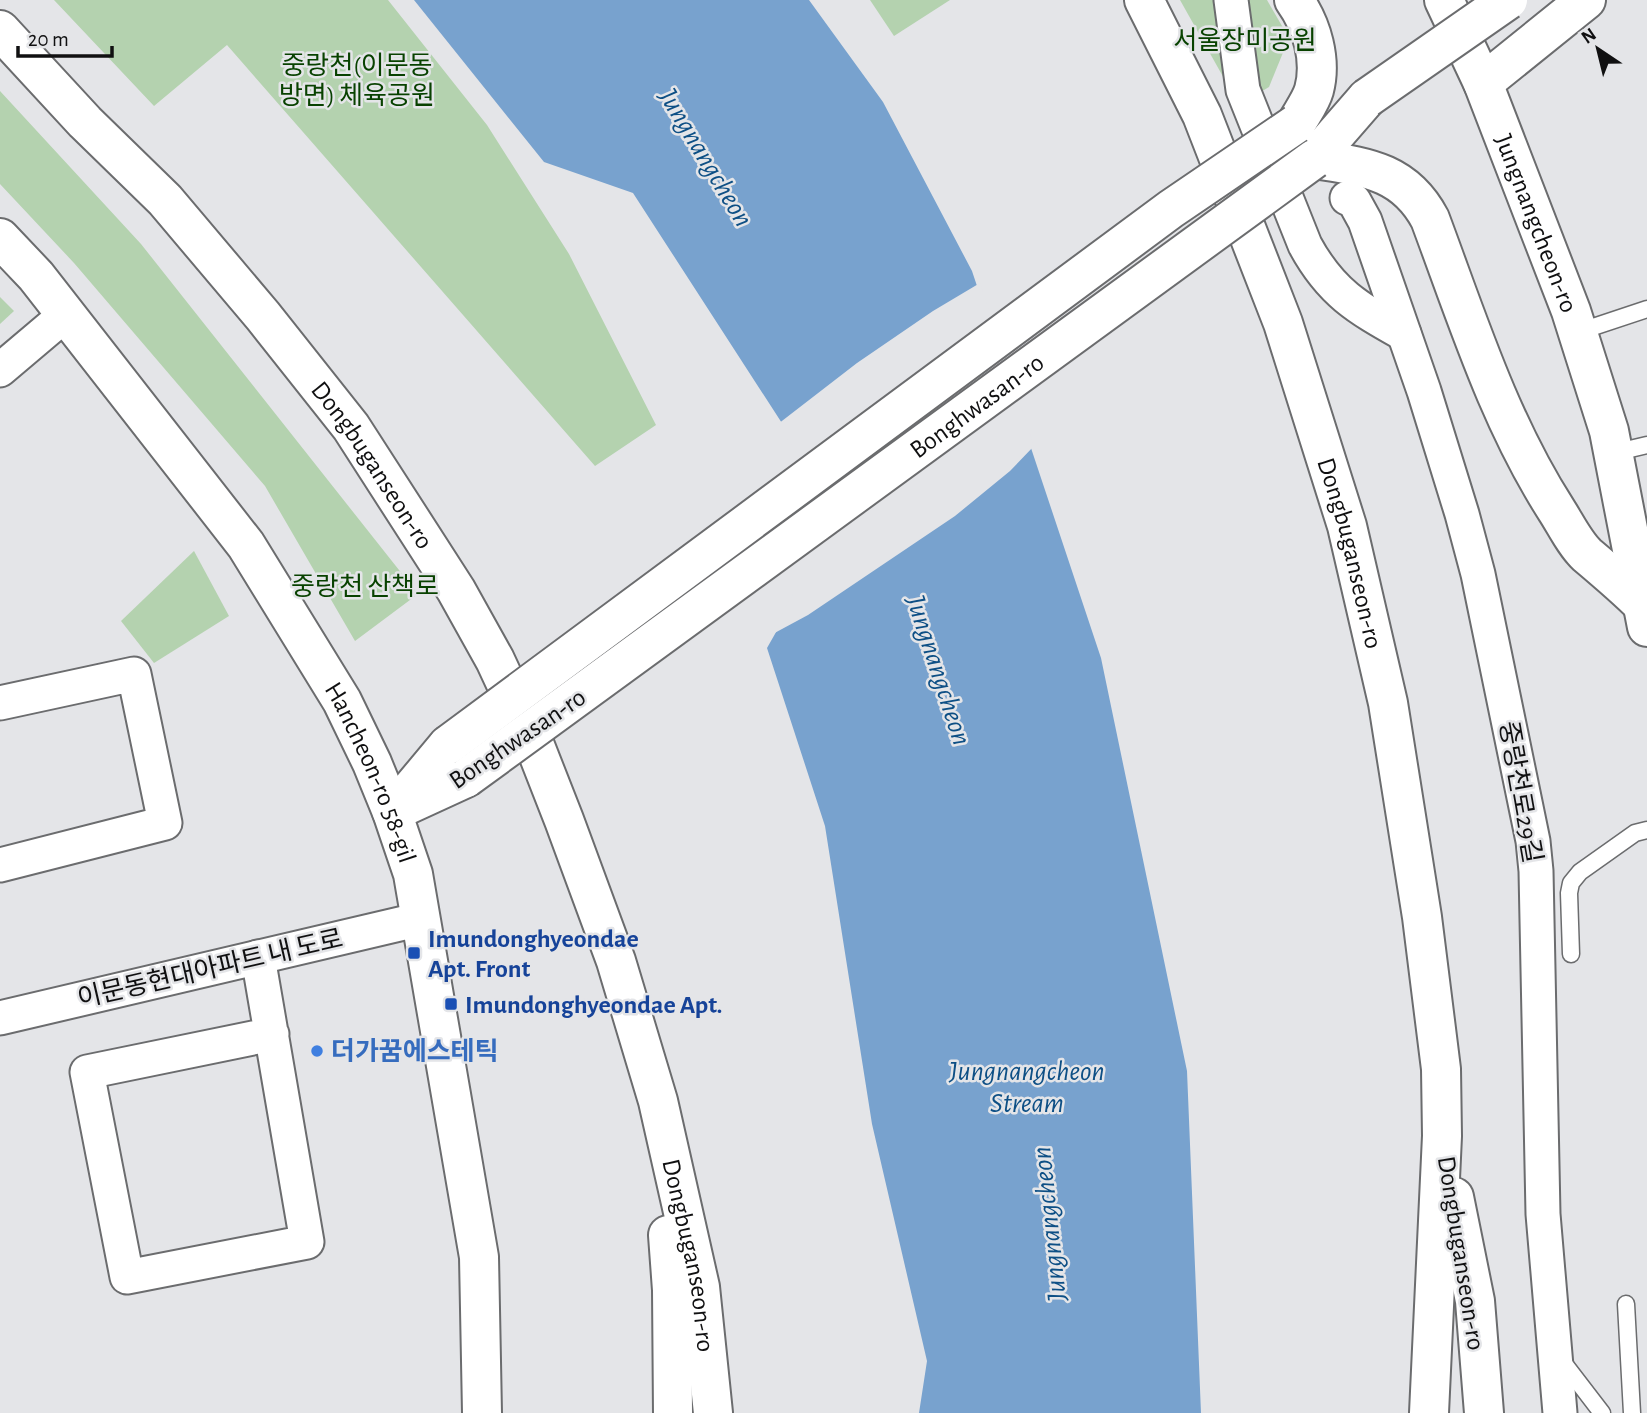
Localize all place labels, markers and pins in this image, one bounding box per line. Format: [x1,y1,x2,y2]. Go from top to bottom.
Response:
place label: Imundonghyeondae Apt. Front [428,926,639,982]
marker: Imundonghyeondae Apt. Front [406,945,422,961]
place label: Imundonghyeondae Apt. [465,992,723,1018]
marker: Imundonghyeondae Apt. [443,996,459,1012]
place label: 더가꿈에스테틱 [331,1037,498,1065]
marker: 더가꿈에스테틱 [309,1043,325,1059]

